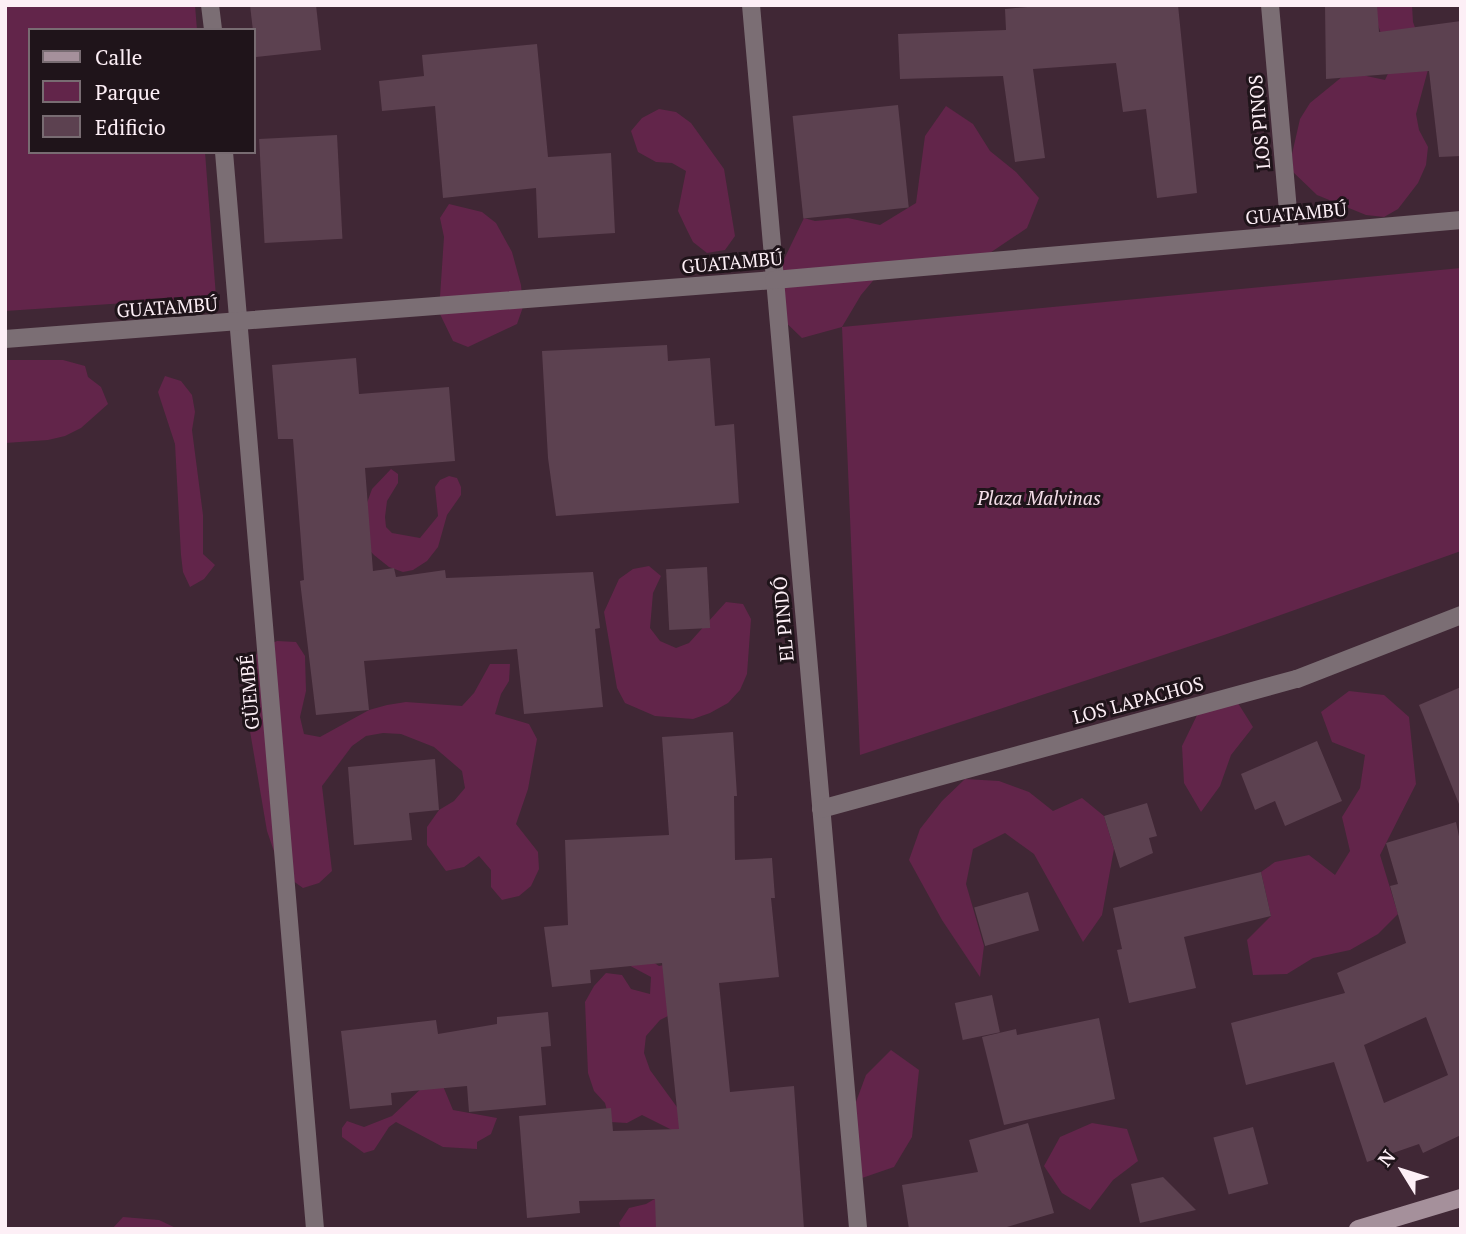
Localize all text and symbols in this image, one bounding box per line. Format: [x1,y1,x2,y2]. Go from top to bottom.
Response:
legend [28,28,256,154]
text: Calle [95,43,142,71]
street label: LOS PINOS [1244,74,1274,170]
text: Parque [95,78,160,106]
text: Edificio [95,113,166,141]
street label: GUATAMBÚ [1244,197,1348,229]
street label: GUATAMBÚ [680,246,784,278]
street label: GUATAMBÚ [116,292,218,322]
park label: Plaza Malvinas [977,487,1101,509]
street label: EL PINDÓ [768,575,798,663]
street label: GÜEMBÉ [234,653,264,731]
street label: LOS LAPACHOS [1070,672,1206,728]
north arrow [1368,1136,1438,1206]
text: N [1372,1144,1400,1171]

